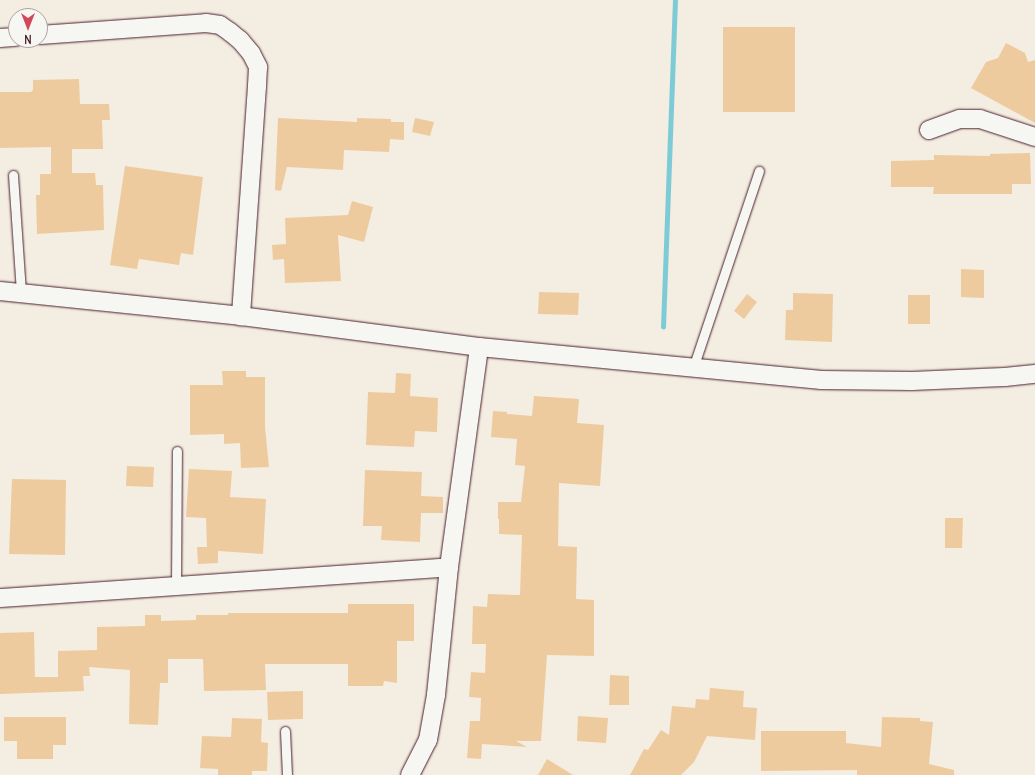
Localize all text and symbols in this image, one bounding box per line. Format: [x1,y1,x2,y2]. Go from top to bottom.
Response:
north arrow [8,8,48,48]
text: N [24,32,32,46]

